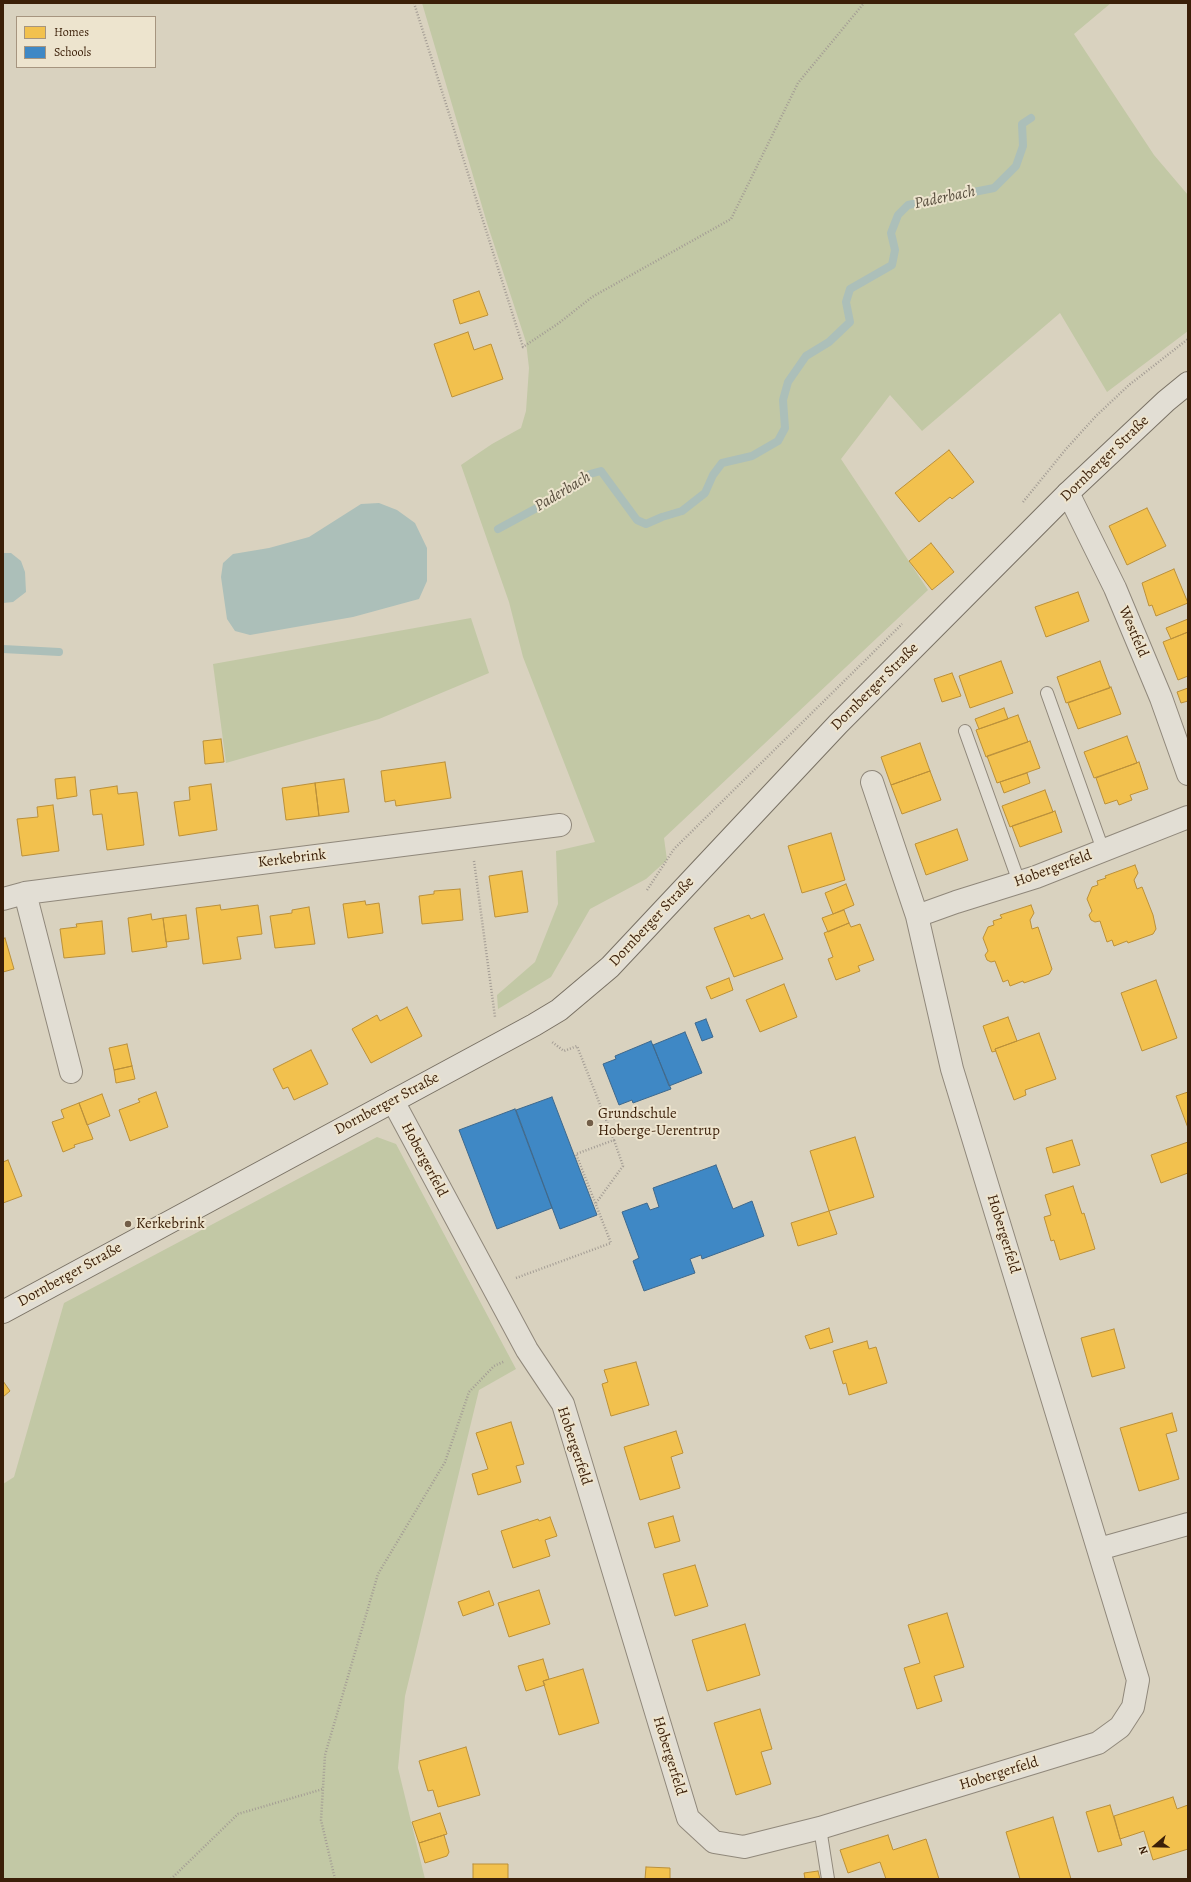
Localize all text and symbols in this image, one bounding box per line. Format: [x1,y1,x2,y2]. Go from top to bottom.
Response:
legend [16,16,156,68]
text: Homes [54,24,89,40]
text: Schools [54,44,91,60]
water label: Paderbach [913,182,977,214]
street label: Dornberger Straße [1057,412,1153,506]
water label: Paderbach [532,468,594,516]
street label: Westfeld [1114,604,1152,660]
street label: Dornberger Straße [828,640,922,734]
street label: Kerkebrink [257,846,327,872]
street label: Hobergerfeld [1012,847,1094,891]
street label: Dornberger Straße [606,873,698,971]
street label: Dornberger Straße [332,1069,442,1139]
place label: Grundschule Hoberge-Uerentrup [598,1105,720,1140]
marker: Grundschule Hoberge-Uerentrup [585,1118,595,1128]
street label: Hobergerfeld [397,1120,451,1200]
street label: Hobergerfeld [982,1192,1024,1276]
place label: Kerkebrink [136,1215,205,1233]
marker: Kerkebrink [123,1219,133,1229]
street label: Dornberger Straße [15,1239,125,1311]
street label: Hobergerfeld [553,1404,595,1488]
street label: Hobergerfeld [648,1714,690,1798]
street label: Hobergerfeld [957,1753,1041,1795]
north arrow [1135,1826,1175,1866]
text: N [1135,1844,1152,1857]

